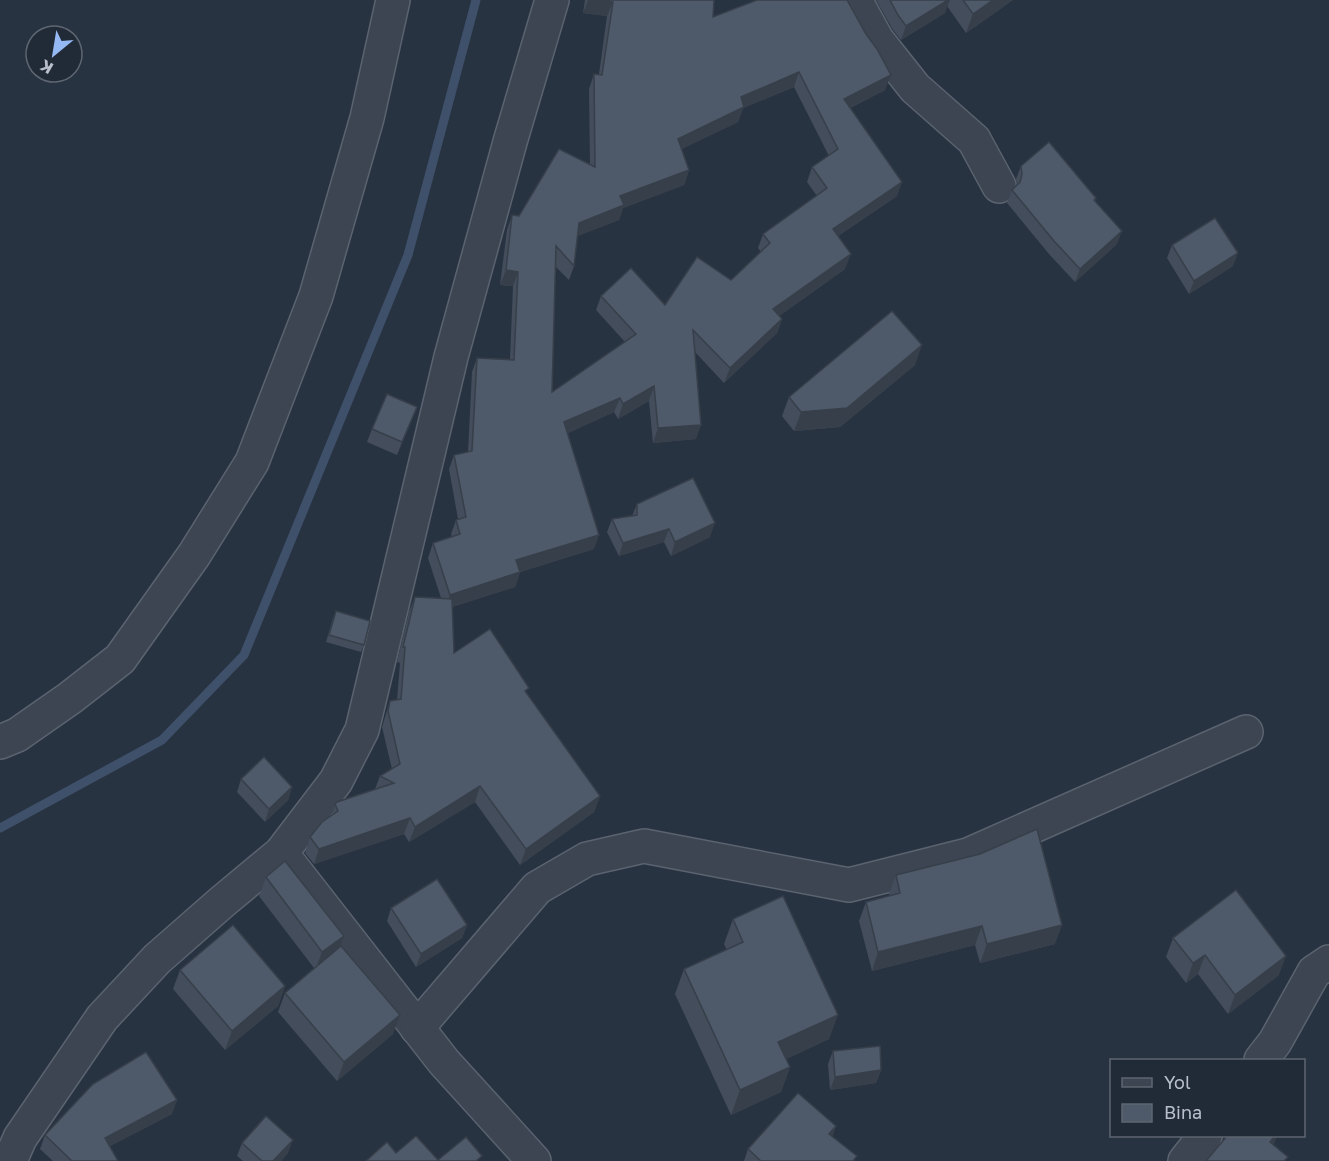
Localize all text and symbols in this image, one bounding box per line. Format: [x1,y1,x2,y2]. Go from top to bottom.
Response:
north arrow [24,24,84,84]
text: K [36,55,57,79]
legend [1110,1059,1305,1137]
text: Yol [1164,1071,1191,1093]
text: Bina [1164,1101,1202,1123]

